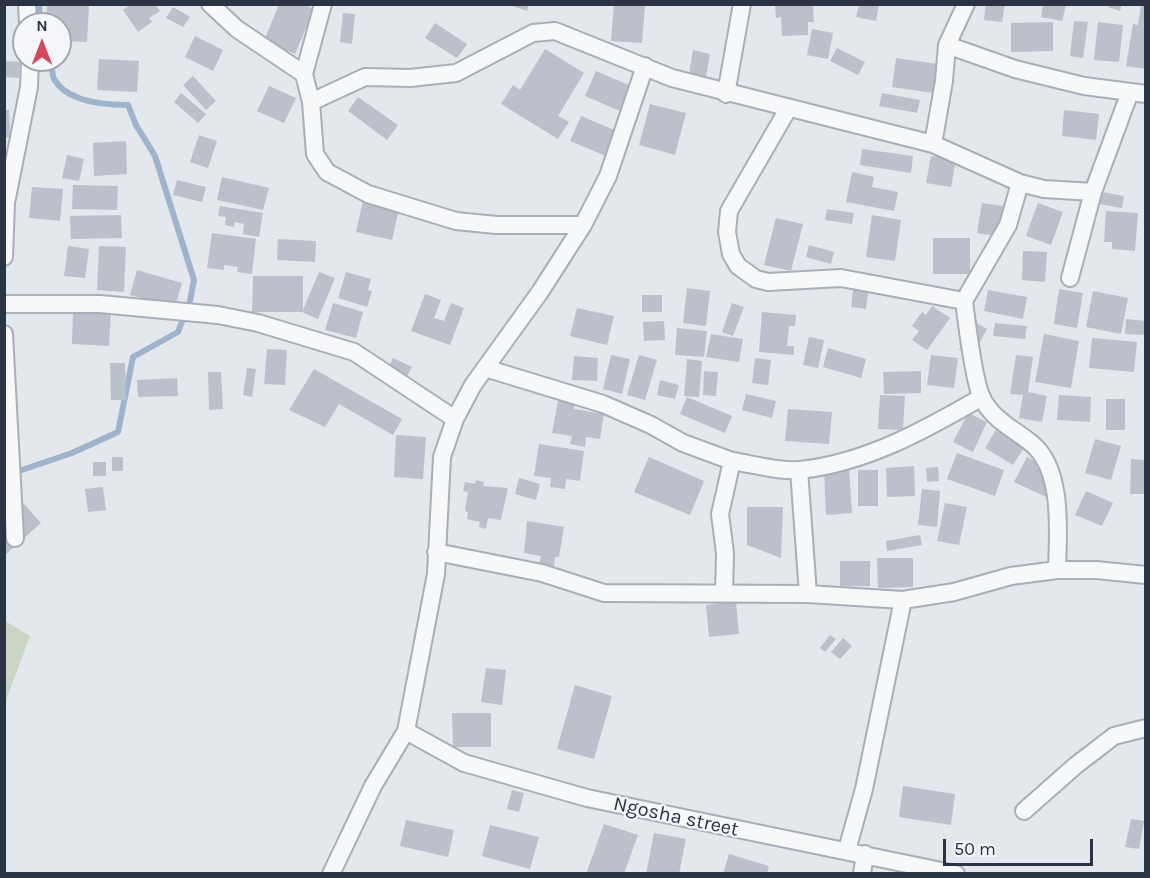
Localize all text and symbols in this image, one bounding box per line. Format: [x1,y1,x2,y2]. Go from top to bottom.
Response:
north arrow [12,12,72,72]
text: N [36,16,48,35]
street label: Ngosha street [611,792,741,842]
scale bar [946,827,1096,865]
text: 50 m [954,838,996,860]

